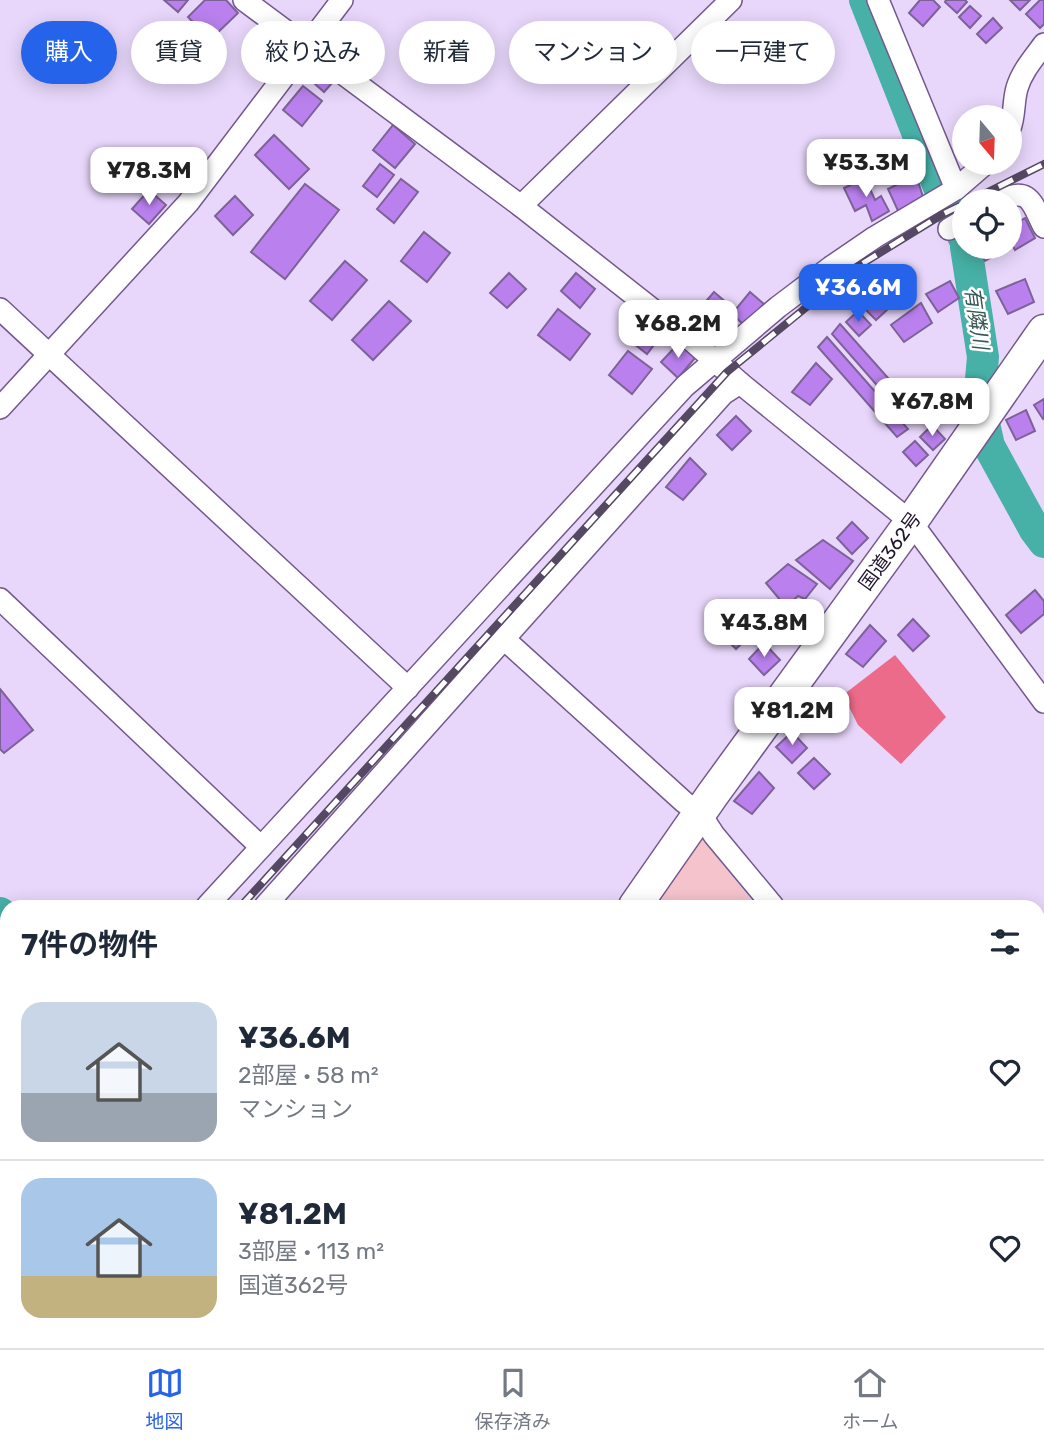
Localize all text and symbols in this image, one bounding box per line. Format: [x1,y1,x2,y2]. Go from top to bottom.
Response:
chip: 購入 [21,21,117,84]
chip: 賃貸 [131,21,227,84]
chip: 絞り込み [241,21,385,84]
chip: 新着 [399,21,495,84]
chip: マンション [509,21,677,84]
chip: 一戸建て [691,21,835,84]
north arrow [952,105,1022,175]
map controls [952,105,1022,259]
pin: ¥53.3M [809,140,923,199]
pin: ¥78.3M [92,148,206,207]
text: ¥53.3M [823,148,909,176]
text: ¥78.3M [106,156,192,184]
button: locate [952,189,1022,259]
pin: ¥36.6M [801,264,915,324]
text: ¥36.6M [815,273,901,301]
water label: 有隣川 [960,285,994,353]
pin: ¥68.2M [621,300,735,360]
text: ¥68.2M [635,309,721,337]
pin: ¥67.8M [875,378,989,438]
text: ¥67.8M [891,387,973,415]
street label: 国道362号 [854,507,926,595]
pin: ¥43.8M [707,600,821,659]
text: ¥43.8M [720,608,808,636]
pin: ¥81.2M [735,688,849,747]
text: ¥81.2M [750,696,834,724]
icon: filters [986,923,1024,961]
text: 7件の物件 [21,927,158,963]
text: ¥36.6M [238,1020,351,1056]
icon: home [77,1030,161,1114]
icon: heart [986,1053,1024,1091]
text: 2部屋 · 58 m² [238,1061,379,1089]
text: マンション [238,1095,353,1123]
text: ¥81.2M [238,1196,347,1232]
icon: home [77,1206,161,1290]
icon: heart [986,1229,1024,1267]
text: 3部屋 · 113 m² [238,1237,384,1265]
text: 国道362号 [238,1271,348,1299]
tab: 地図 [146,1364,184,1433]
tab: 保存済み [475,1364,551,1433]
tab: ホーム [842,1364,898,1433]

